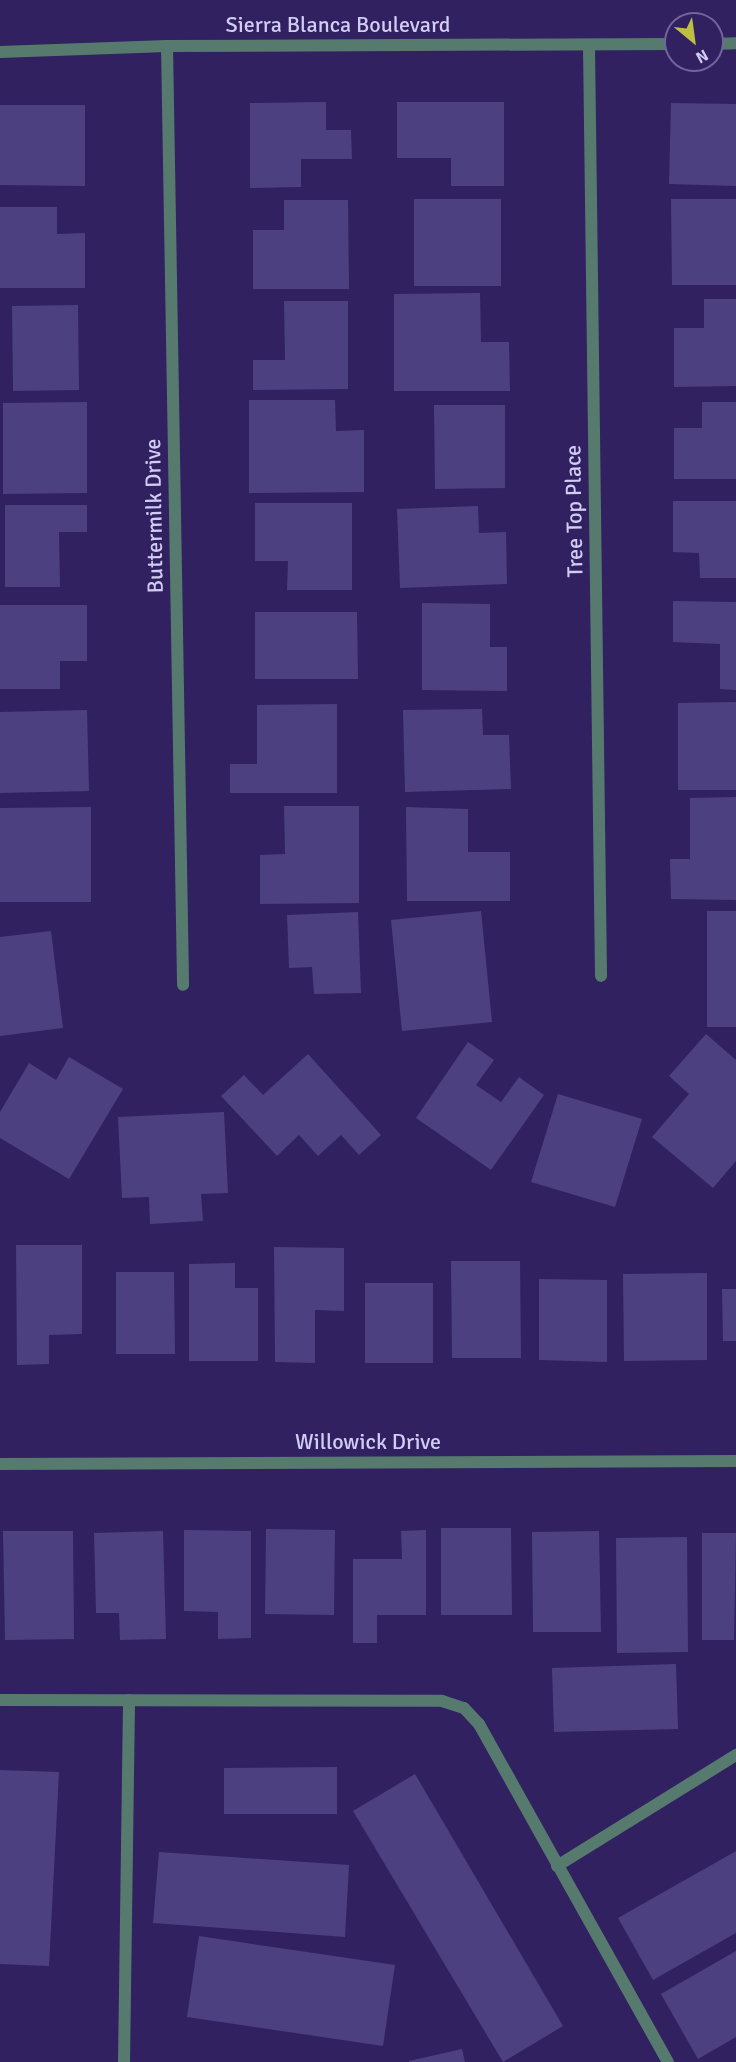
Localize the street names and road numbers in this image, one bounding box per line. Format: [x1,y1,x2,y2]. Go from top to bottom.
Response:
street label: Sierra Blanca Boulevard [225,12,451,38]
street label: Buttermilk Drive [139,438,169,594]
street label: Tree Top Place [560,445,588,577]
street label: Willowick Drive [295,1429,441,1455]

